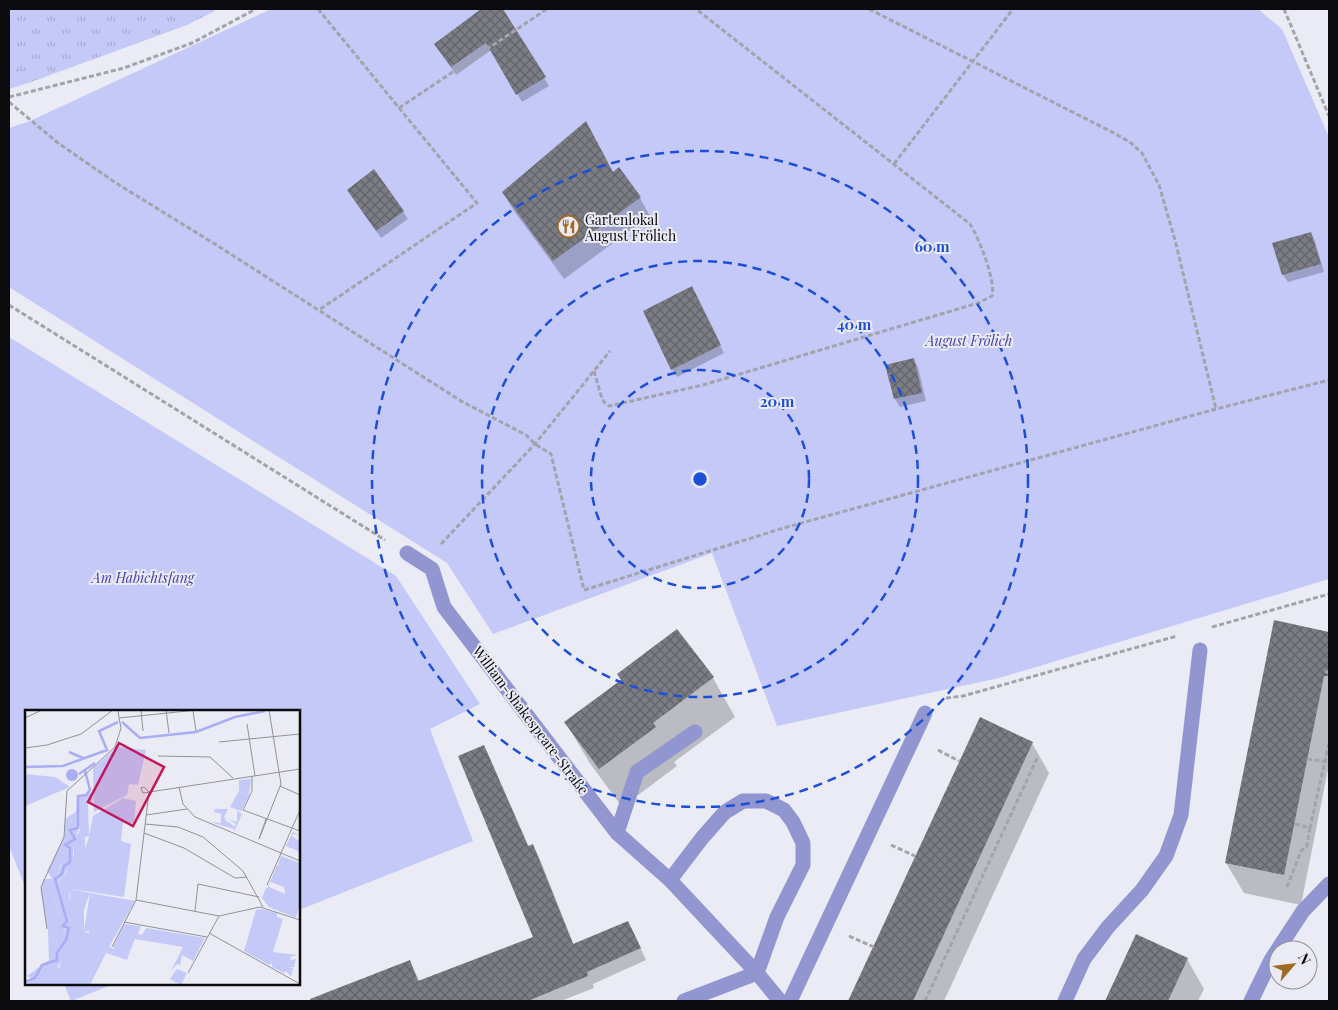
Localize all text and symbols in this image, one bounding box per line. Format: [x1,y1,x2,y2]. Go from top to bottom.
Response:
place label: Gartenlokal August Frölich [584,210,677,245]
restaurant icon: Gartenlokal August Frölich [557,215,581,239]
text: 60 m [914,236,950,256]
text: 40 m [837,314,872,334]
park label: August Frölich [924,331,1012,350]
text: 20 m [760,391,795,411]
centre of rings [691,470,709,488]
park label: Am Habichtsfang [90,568,196,587]
street label: William-Shakespeare-Straße [468,641,593,798]
inset map [25,710,300,985]
north arrow [1268,940,1318,990]
text: N [1294,950,1316,968]

